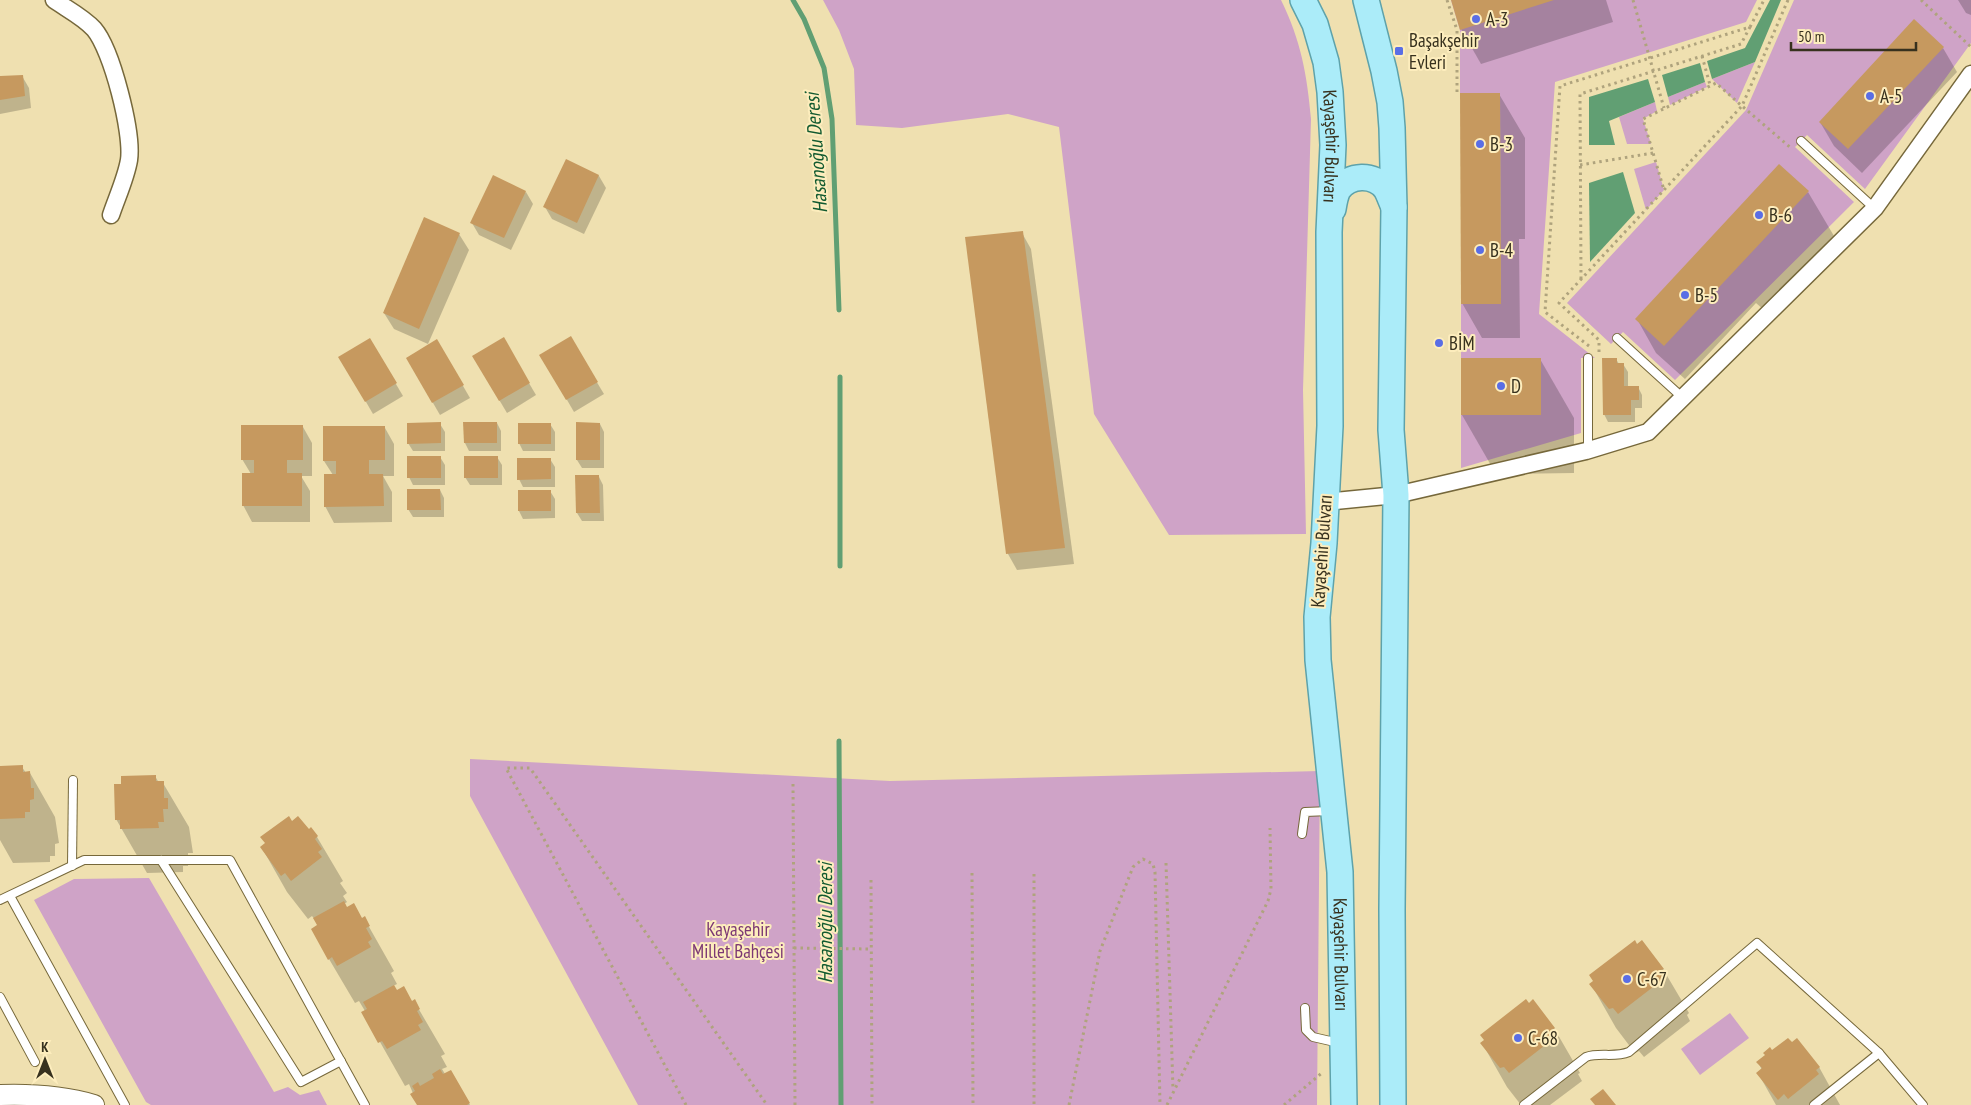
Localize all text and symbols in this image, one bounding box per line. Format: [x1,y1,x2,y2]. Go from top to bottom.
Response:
place label: A-3 [1486,7,1508,31]
marker: A-3 [1470,13,1482,25]
scale bar [1791,20,1916,52]
text: 50 m [1798,27,1824,46]
place label: Başakşehir Evleri [1409,28,1480,74]
marker: Başakşehir Evleri [1393,45,1405,57]
place label: A-5 [1880,84,1902,108]
water label: Hasanoğlu Deresi [799,89,833,214]
street label: Kayaşehir Bulvarı [1318,89,1345,203]
marker: A-5 [1864,90,1876,102]
place label: B-3 [1490,132,1513,156]
marker: B-3 [1474,138,1486,150]
place label: B-6 [1769,203,1792,227]
marker: B-6 [1753,209,1765,221]
place label: B-4 [1490,238,1513,262]
marker: B-4 [1474,244,1486,256]
place label: B-5 [1695,283,1718,307]
marker: B-5 [1679,289,1691,301]
place label: BİM [1449,331,1474,355]
marker: BİM [1433,337,1445,349]
place label: D [1511,374,1521,398]
marker: D [1495,380,1507,392]
street label: Kayaşehir Bulvarı [1305,494,1337,608]
water label: Hasanoğlu Deresi [812,860,838,983]
street label: Kayaşehir Bulvarı [1328,898,1354,1011]
park label: Kayaşehir Millet Bahçesi [692,917,784,963]
place label: C-67 [1637,967,1667,991]
marker: C-67 [1621,973,1633,985]
place label: C-68 [1528,1026,1558,1050]
marker: C-68 [1512,1032,1524,1044]
north arrow [20,1035,70,1085]
text: K [41,1038,49,1056]

